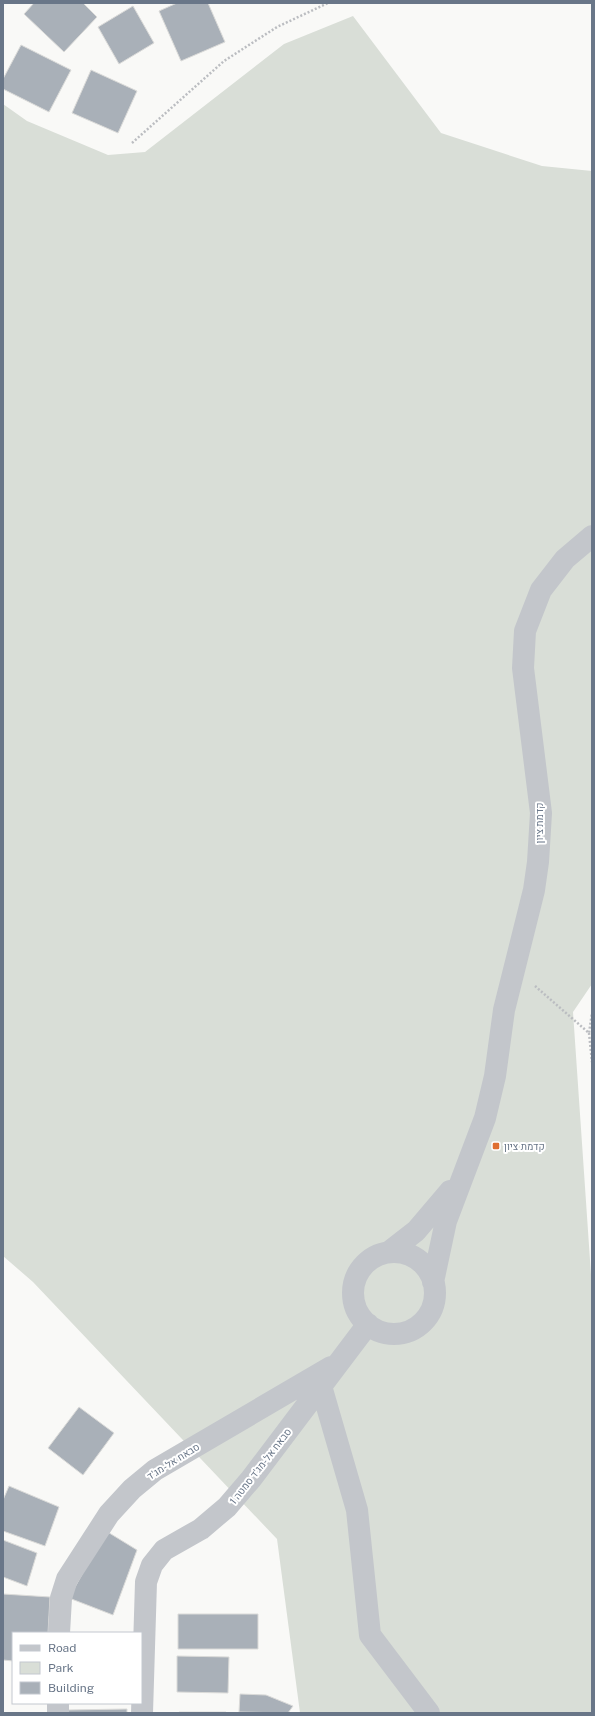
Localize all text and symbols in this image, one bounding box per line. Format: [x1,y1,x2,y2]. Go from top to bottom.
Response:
street label: קדמת ציון [533,803,545,843]
place label: קדמת ציון [504,1140,545,1152]
marker: קדמת ציון [491,1141,501,1151]
street label: סבאח אל-מג'ד סמטה 1 [226,1425,294,1507]
street label: סבאח אל-מג'ד [144,1440,202,1482]
legend [12,1632,142,1704]
text: Road [48,1641,76,1655]
text: Park [48,1661,74,1675]
text: Building [48,1681,94,1695]

